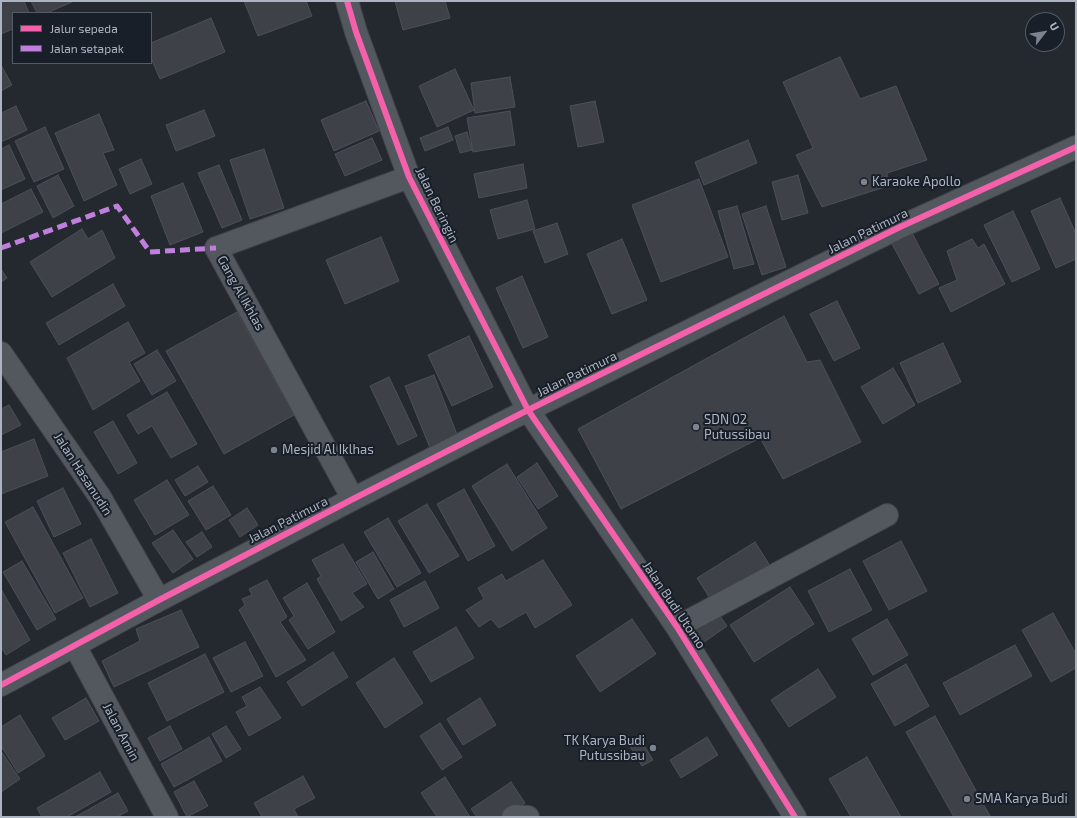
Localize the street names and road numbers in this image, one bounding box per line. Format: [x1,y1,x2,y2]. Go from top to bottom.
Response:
street label: Jalan Beringin [412,165,462,245]
street label: Jalan Patimura [825,205,911,257]
street label: Gang Al Ikhlas [214,253,268,333]
street label: Jalan Patimura [534,348,620,400]
street label: Jalan Hasanudin [50,430,116,518]
street label: Jalan Patimura [246,493,330,547]
street label: Jalan Budi Utomo [639,558,709,652]
street label: Jalan Amin [99,700,143,764]

